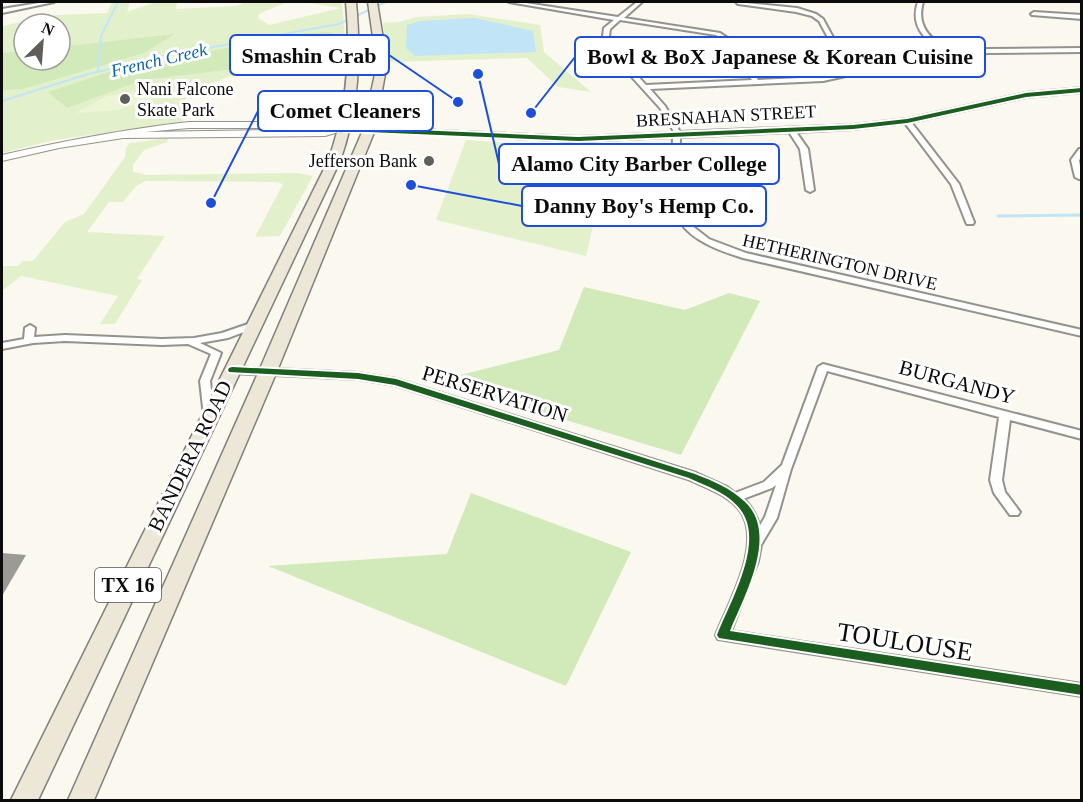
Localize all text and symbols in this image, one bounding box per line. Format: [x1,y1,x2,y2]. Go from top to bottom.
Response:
north arrow [12,12,72,72]
text: N [39,19,57,39]
callout: Smashin Crab [230,35,389,75]
callout: Bowl & BoX Japanese & Korean Cuisine [575,37,985,77]
water label: French Creek [108,39,210,81]
text: Smashin Crab [241,43,377,68]
text: Bowl & BoX Japanese & Korean Cuisine [587,44,973,69]
place label: Nani Falcone Skate Park [137,79,233,120]
callout: Comet Cleaners [258,91,433,131]
marker: Nani Falcone Skate Park [118,92,132,106]
text: Comet Cleaners [270,98,421,123]
street label: BRESNAHAN STREET [635,101,817,131]
callout: Alamo City Barber College [499,144,779,184]
place label: Jefferson Bank [309,151,417,171]
text: Alamo City Barber College [511,151,767,176]
marker: Jefferson Bank [422,154,436,168]
callout: Danny Boy's Hemp Co. [522,186,766,226]
text: Danny Boy's Hemp Co. [534,193,754,218]
street label: HETHERINGTON DRIVE [741,230,939,294]
street label: BURGANDY [896,355,1018,409]
street label: PERSERVATION [419,360,571,428]
street label: BANDERA ROAD [143,377,237,535]
road number: TX 16 [95,568,161,602]
street label: TOULOUSE [835,617,975,667]

